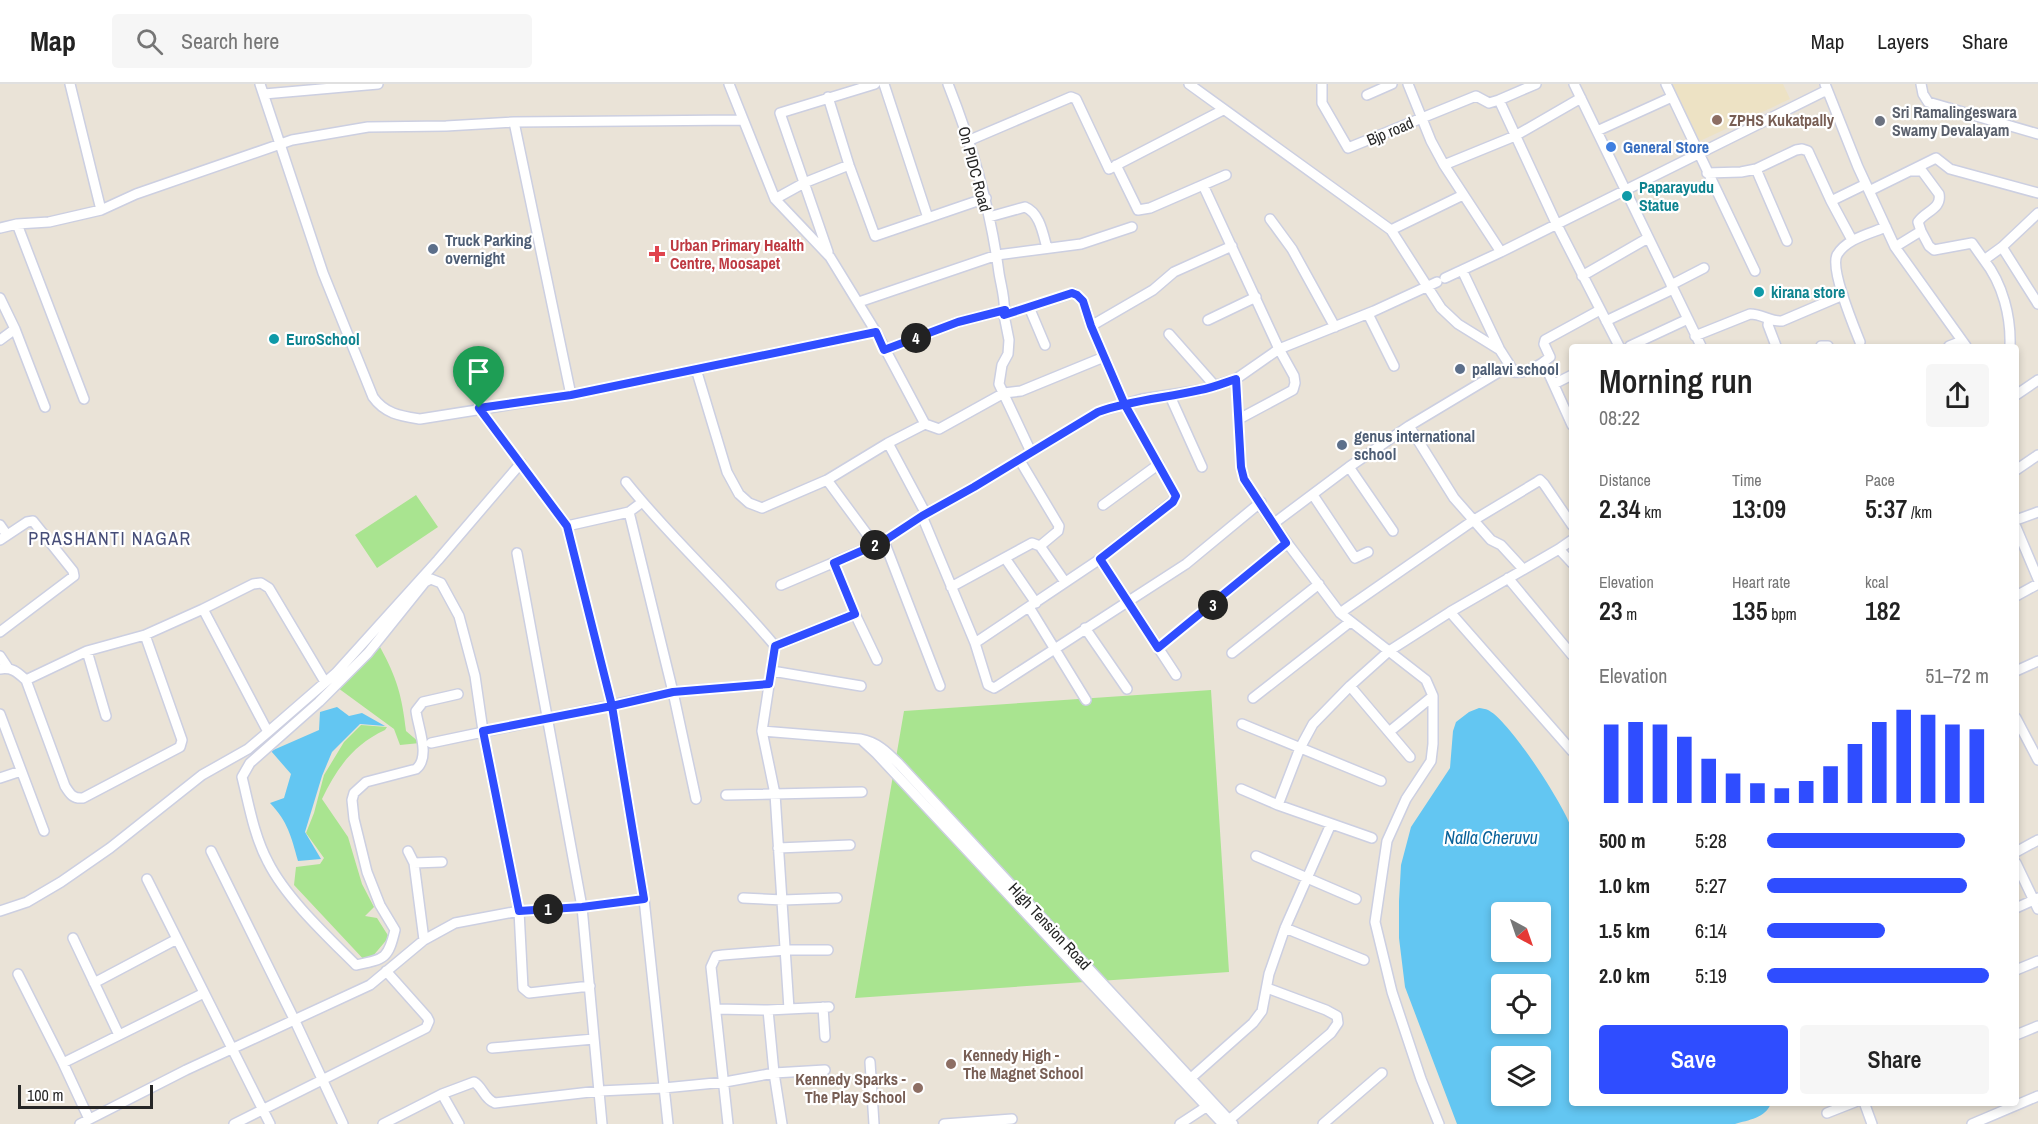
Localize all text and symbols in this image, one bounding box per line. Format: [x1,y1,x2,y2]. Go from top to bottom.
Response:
search box [112,14,532,68]
text: Map [30,22,76,60]
icon: search [133,25,166,58]
text: Search here [181,26,279,56]
text: Map [1811,27,1844,56]
text: Layers [1877,27,1929,56]
text: Share [1962,27,2008,56]
place label: Sri Ramalingeswara Swamy Devalayam [1892,101,2017,141]
place label: ZPHS Kukatpally [1729,109,1835,131]
street label: Bjp road [1363,111,1417,151]
marker: ZPHS Kukatpally [1710,113,1724,127]
marker: Sri Ramalingeswara Swamy Devalayam [1873,114,1887,128]
street label: On PIDC Road [953,124,997,214]
place label: General Store [1623,136,1709,158]
marker: General Store [1604,140,1618,154]
place label: Paparayudu Statue [1639,176,1714,216]
marker: Paparayudu Statue [1620,189,1634,203]
place label: Truck Parking overnight [445,229,532,269]
place label: Urban Primary Health Centre, Moosapet [670,234,804,274]
marker: Truck Parking overnight [426,242,440,256]
marker: Urban Primary Health Centre, Moosapet [648,245,666,263]
place label: kirana store [1771,281,1845,303]
marker: kirana store [1752,285,1766,299]
pin: 4 [901,323,931,353]
text: 4 [912,327,920,349]
place label: EuroSchool [286,328,360,350]
marker: EuroSchool [267,332,281,346]
pin [453,346,504,408]
icon: arrive [462,355,495,388]
place label: pallavi school [1472,358,1559,380]
text: Morning run [1599,359,1753,403]
marker: pallavi school [1453,362,1467,376]
button: share [1926,364,1989,427]
text: 08:22 [1599,404,1640,431]
place label: genus international school [1354,425,1475,465]
marker: genus international school [1335,438,1349,452]
text: Distance [1599,469,1651,491]
text: Time [1732,469,1762,491]
text: Pace [1865,469,1895,491]
text: 2.34 [1599,491,1641,526]
text: 13:09 [1732,491,1786,526]
text: 5:37 [1865,491,1907,526]
text: km [1641,501,1662,523]
text: /km [1907,501,1932,523]
district label: PRASHANTI NAGAR [28,526,192,551]
pin: 2 [860,530,890,560]
text: 2 [871,534,879,556]
text: Elevation [1599,571,1654,593]
text: Heart rate [1732,571,1790,593]
text: kcal [1865,571,1888,593]
pin: 3 [1198,590,1228,620]
text: 23 [1599,593,1623,628]
text: 135 [1732,593,1768,628]
text: 182 [1865,593,1901,628]
text: 3 [1209,594,1217,616]
text: m [1623,603,1637,625]
text: bpm [1768,603,1797,625]
text: Elevation [1599,662,1667,689]
text: 51–72 m [1925,662,1989,689]
water label: Nalla Cheruvu [1444,825,1538,850]
text: 500 m [1599,827,1646,854]
text: 5:28 [1695,827,1727,854]
text: 1.0 km [1599,872,1650,899]
text: 5:27 [1695,872,1727,899]
street label: High Tension Road [1004,878,1096,974]
pin: 1 [533,894,563,924]
text: 1 [544,898,552,920]
north arrow [1491,902,1551,962]
map controls [1491,902,1551,1106]
text: 1.5 km [1599,917,1650,944]
text: 6:14 [1695,917,1727,944]
text: 2.0 km [1599,962,1650,989]
text: 5:19 [1695,962,1727,989]
button: locate [1491,974,1551,1034]
button: Save [1599,1025,1788,1094]
button: Share [1800,1025,1989,1094]
place label: Kennedy High - The Magnet School [963,1044,1083,1084]
button: layers [1491,1046,1551,1106]
marker: Kennedy High - The Magnet School [944,1057,958,1071]
place label: Kennedy Sparks - The Play School [795,1068,907,1108]
marker: Kennedy Sparks - The Play School [911,1081,925,1095]
scale bar [18,1082,153,1110]
text: 100 m [27,1084,63,1106]

